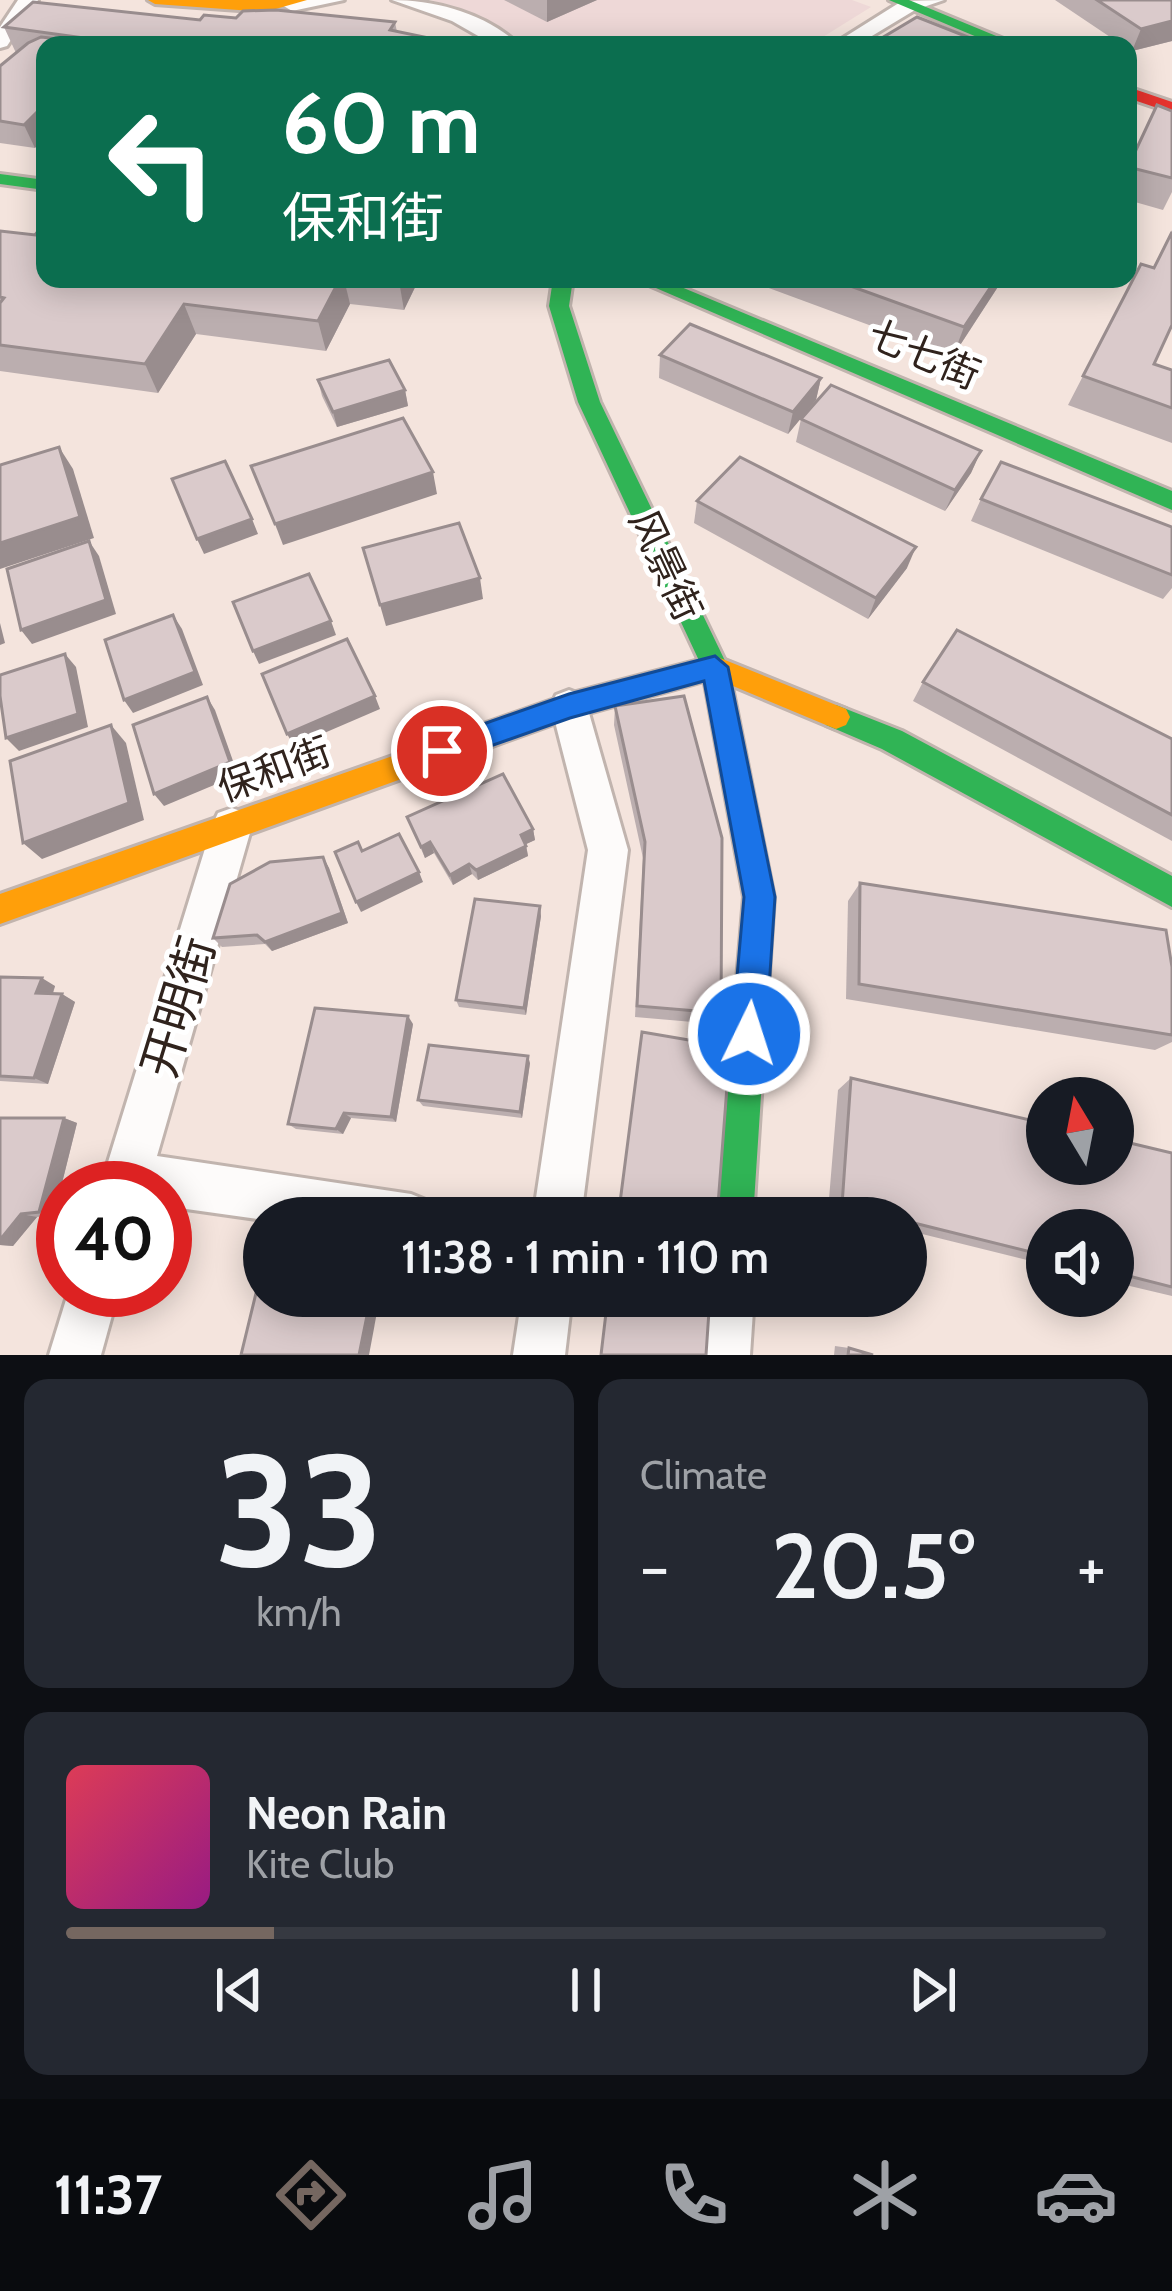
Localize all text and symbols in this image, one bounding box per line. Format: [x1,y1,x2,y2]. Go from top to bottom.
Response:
text: 60 m [282,72,480,174]
icon: left [84,84,240,240]
text: 保和街 [282,185,444,251]
street label: 七七街 [861,309,987,399]
street label: 风景街 [620,502,712,628]
pin [391,700,493,802]
icon: arrive [409,718,475,784]
street label: 保和街 [211,726,337,812]
street label: 开明街 [129,930,227,1084]
position arrow [686,971,812,1097]
north arrow [1026,1077,1134,1185]
map controls [1026,1077,1134,1317]
speed limit sign: 40 [36,1161,192,1317]
button: sound [1026,1209,1134,1317]
text: 11:38 · 1 min · 110 m [401,1230,769,1284]
text: 33 [215,1415,383,1605]
text: Climate [640,1451,767,1499]
text: 20.5° [771,1511,975,1621]
text: − [640,1526,669,1607]
text: + [1077,1526,1106,1607]
text: km/h [256,1588,342,1636]
text: Neon Rain [246,1786,447,1840]
text: Kite Club [246,1840,394,1888]
icon: previous [206,1957,272,2023]
icon: pause [553,1957,619,2023]
icon: next [900,1957,966,2023]
icon: directions [269,2153,353,2237]
icon: music [461,2153,545,2237]
icon: phone [652,2153,736,2237]
icon: climate [843,2153,927,2237]
icon: car [1034,2153,1118,2237]
text: 11:37 [54,2162,162,2228]

